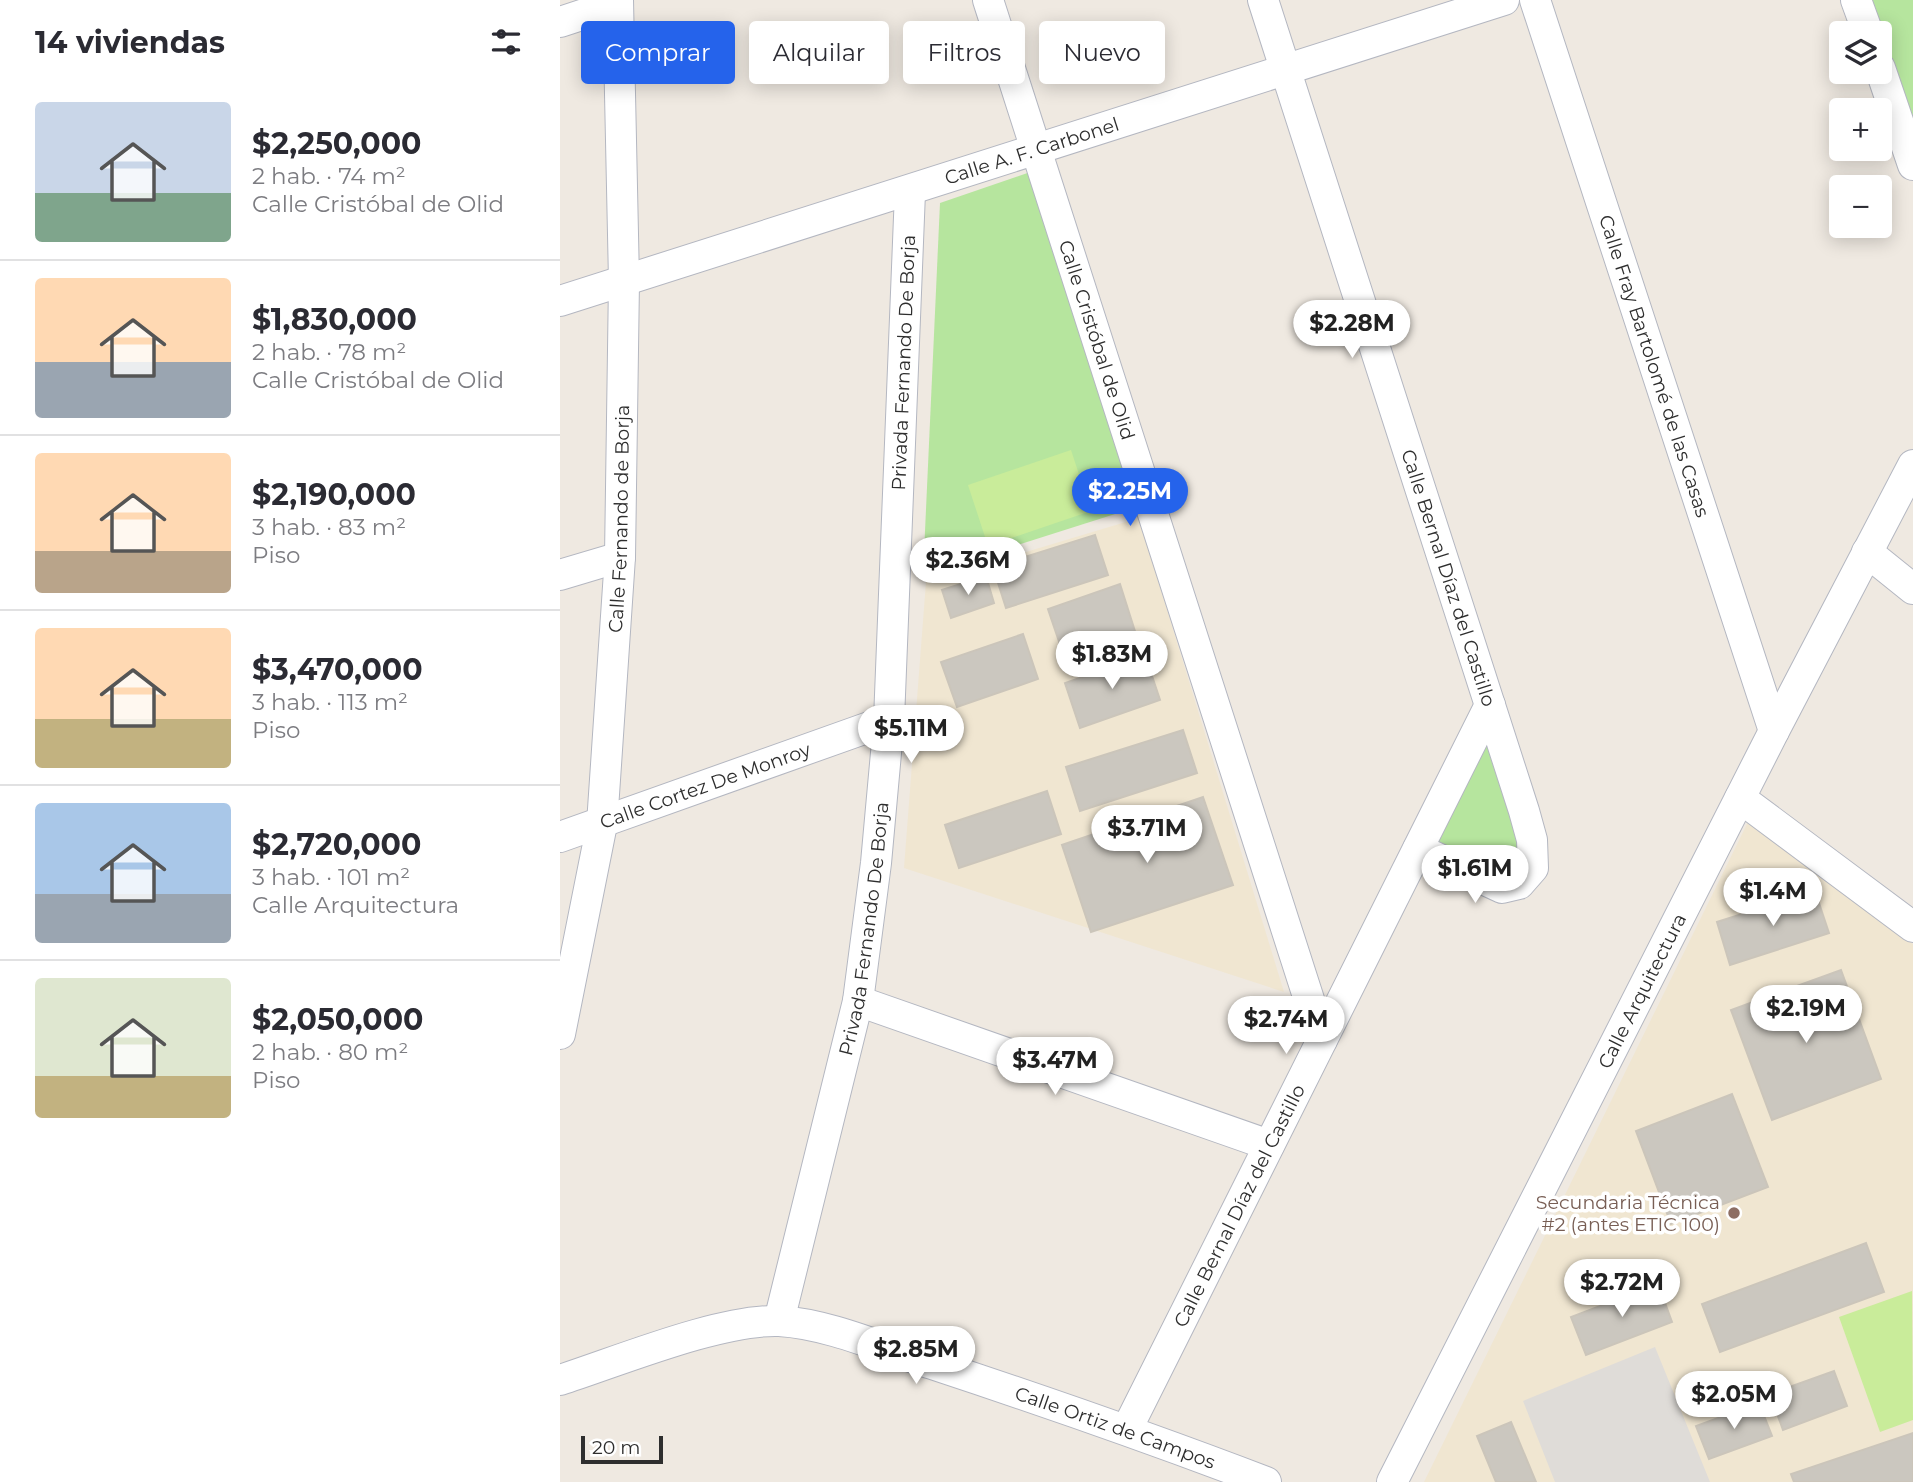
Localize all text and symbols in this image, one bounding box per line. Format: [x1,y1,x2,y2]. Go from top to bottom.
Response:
chip: Comprar [581,21,735,84]
chip: Alquilar [749,21,889,84]
chip: Filtros [903,21,1025,84]
chip: Nuevo [1039,21,1165,84]
map controls [1829,21,1892,238]
button: layers [1829,21,1892,84]
icon: filters [487,23,525,61]
text: 14 viviendas [35,24,225,61]
button: + [1829,98,1892,161]
street label: Calle A. F. Carbonel [942,113,1122,190]
text: $2,250,000 [252,125,421,162]
icon: home [91,130,175,214]
text: 2 hab. · 74 m² [252,162,406,190]
button: − [1829,175,1892,238]
text: Calle Cristóbal de Olid [252,190,504,218]
street label: Calle Fray Bartolomé de las Casas [1594,212,1714,520]
street label: Privada Fernando De Borja [887,234,920,491]
street label: Calle Cristóbal de Olid [1054,237,1140,443]
pin: $2.28M [1295,300,1409,360]
text: $1,830,000 [252,301,417,338]
icon: home [91,306,175,390]
text: $2.28M [1309,309,1395,337]
text: 2 hab. · 78 m² [252,338,406,366]
text: Calle Cristóbal de Olid [252,366,504,394]
street label: Calle Fernando de Borja [604,404,634,634]
street label: Calle Bernal Díaz del Castillo [1396,446,1501,710]
pin: $2.25M [1073,468,1187,528]
text: $2,190,000 [252,476,416,513]
text: $2.25M [1088,477,1172,505]
icon: home [91,481,175,565]
text: 3 hab. · 83 m² [252,513,406,541]
pin: $2.36M [911,538,1025,597]
text: Piso [252,541,300,569]
text: $2.36M [926,546,1010,574]
pin: $1.83M [1055,632,1169,691]
text: $1.83M [1072,640,1152,668]
text: $3,470,000 [252,651,423,688]
icon: home [91,656,175,740]
text: 3 hab. · 113 m² [252,688,408,716]
pin: $5.11M [854,706,968,765]
text: $5.11M [874,714,948,742]
text: Piso [252,716,300,744]
street label: Calle Cortez De Monroy [597,738,814,834]
street label: Privada Fernando De Borja [834,801,893,1058]
pin: $3.71M [1090,806,1204,865]
text: $3.71M [1107,814,1187,842]
text: $2,720,000 [252,826,421,863]
icon: home [91,831,175,915]
pin: $1.61M [1418,846,1532,905]
text: $1.61M [1438,854,1512,882]
text: 3 hab. · 101 m² [252,863,410,891]
pin: $1.4M [1724,869,1822,928]
text: $1.4M [1739,877,1807,905]
text: Calle Arquitectura [252,891,459,919]
street label: Calle Arquitectura [1593,910,1691,1073]
pin: $2.19M [1749,986,1863,1045]
text: $2.19M [1766,994,1846,1022]
pin: $2.74M [1229,996,1343,1056]
text: $2,050,000 [252,1001,423,1038]
text: $2.74M [1244,1005,1328,1033]
icon: home [91,1006,175,1090]
text: 2 hab. · 80 m² [252,1038,408,1066]
pin: $3.47M [998,1038,1112,1097]
text: $3.47M [1012,1046,1098,1074]
text: Piso [252,1066,300,1094]
street label: Calle Bernal Díaz del Castillo [1169,1080,1310,1331]
place label: Secundaria Técnica #2 (antes ETIC 100) [1536,1191,1720,1236]
marker: Secundaria Técnica #2 (antes ETIC 100) [1726,1205,1742,1221]
pin: $2.72M [1565,1260,1679,1319]
text: $2.72M [1580,1268,1664,1296]
pin: $2.85M [859,1326,973,1386]
text: $2.85M [873,1335,959,1363]
pin: $2.05M [1677,1372,1791,1431]
text: $2.05M [1691,1380,1777,1408]
street label: Calle Ortiz de Campos [1012,1382,1218,1474]
scale bar [581,1433,663,1465]
text: 20 m [592,1436,640,1459]

